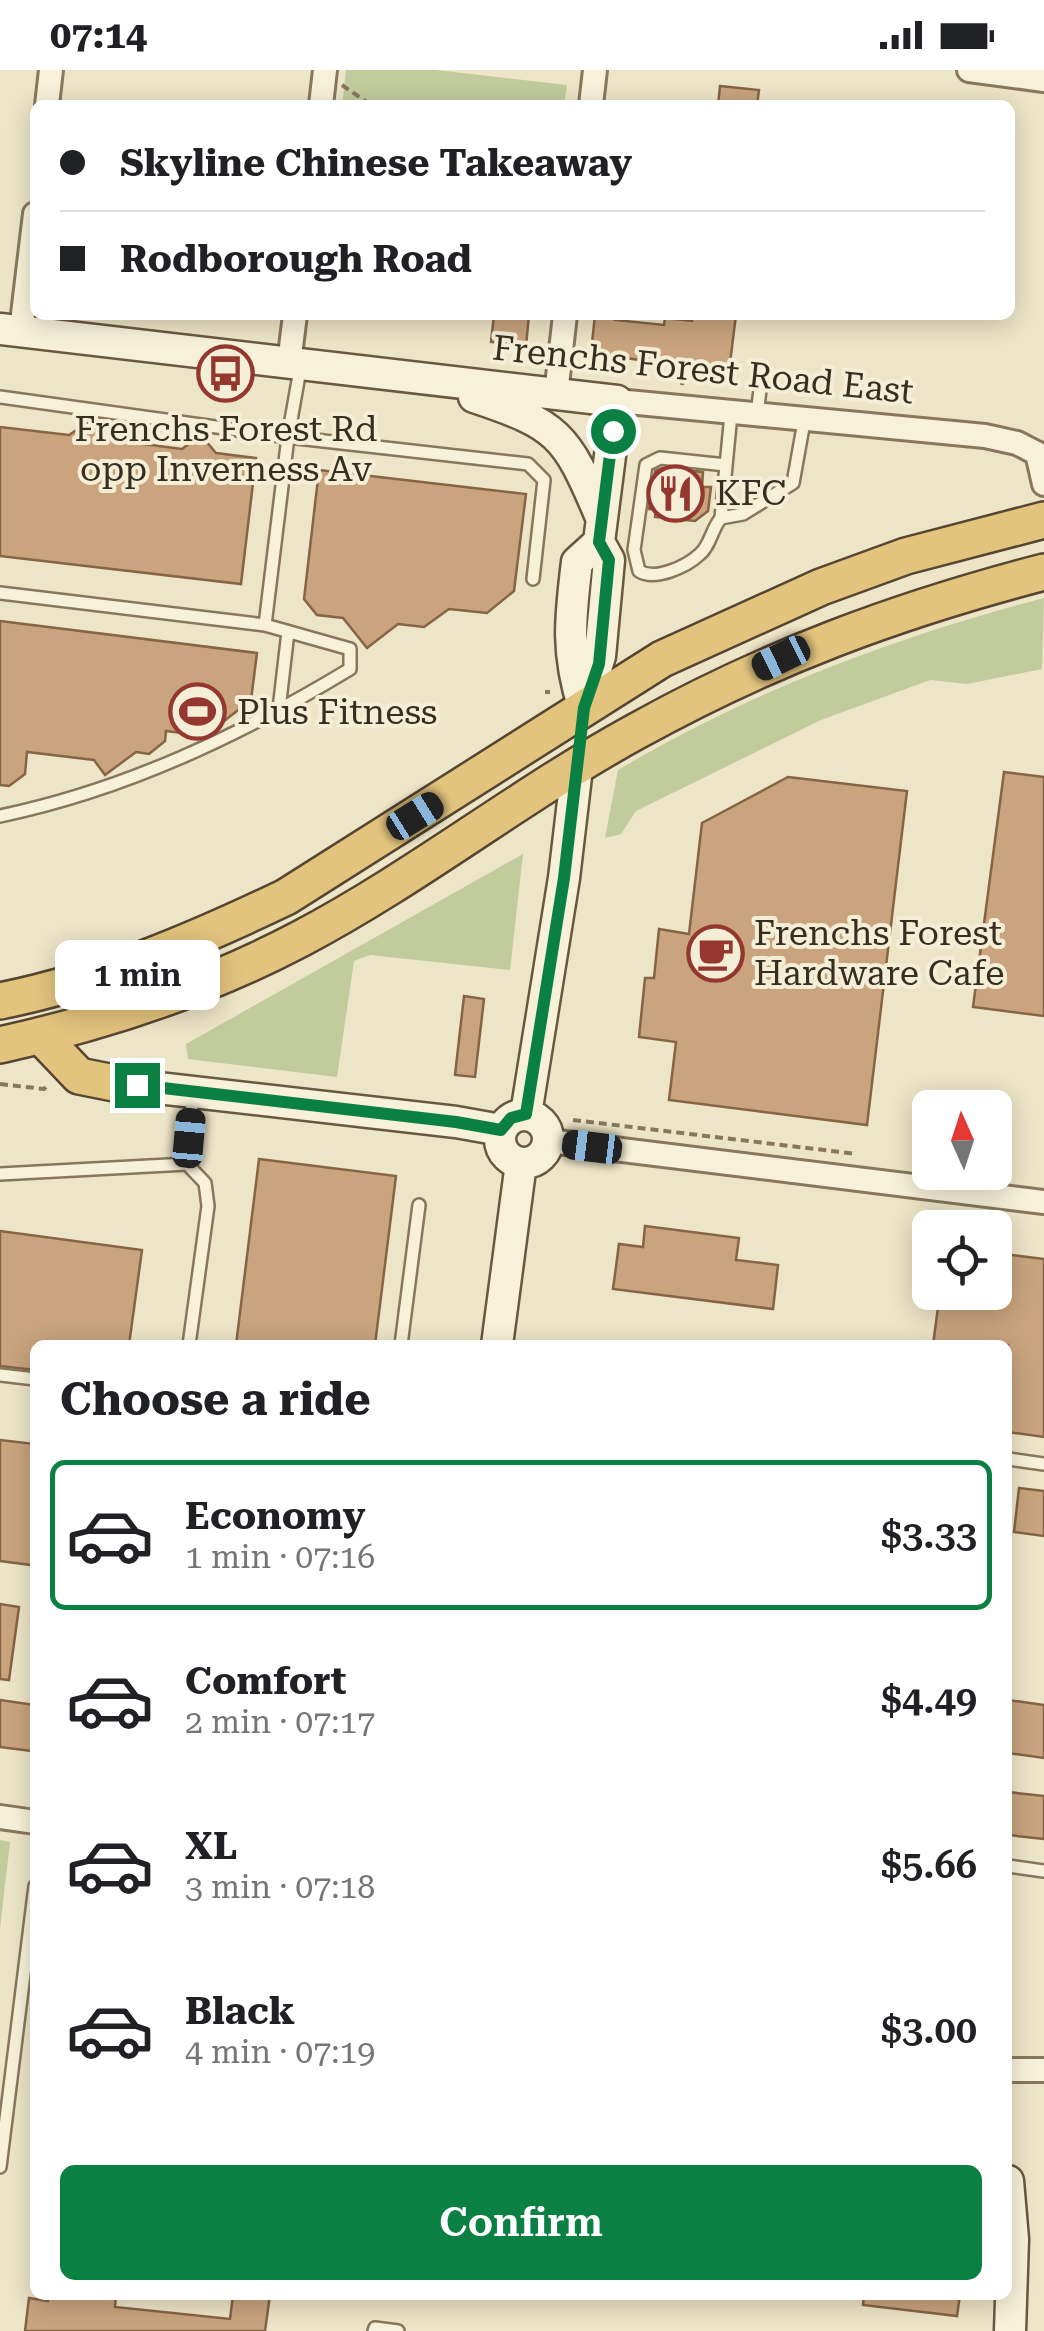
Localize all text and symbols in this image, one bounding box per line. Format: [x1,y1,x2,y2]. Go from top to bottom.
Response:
text: 07:14 [50,13,147,57]
text: Skyline Chinese Takeaway [120,141,632,185]
text: Rodborough Road [120,237,472,281]
street label: Frenchs Forest Road East [491,328,915,412]
bus stop icon: Frenchs Forest Rd opp Inverness Av [196,343,256,403]
place label: Frenchs Forest Rd opp Inverness Av [74,409,378,490]
route start [591,409,636,454]
restaurant icon: KFC [646,463,706,523]
place label: KFC [715,473,786,514]
car [747,631,815,685]
sports icon: Plus Fitness [168,682,228,742]
place label: Plus Fitness [237,692,437,733]
car [382,787,448,845]
place label: Frenchs Forest Hardware Cafe [754,913,1005,994]
cafe icon: Frenchs Forest Hardware Cafe [685,923,745,983]
callout: 1 min [54,940,220,1010]
text: 1 min [93,956,182,994]
route end [115,1063,160,1108]
north arrow [912,1090,1012,1190]
map controls [912,1090,1012,1310]
car [171,1107,207,1169]
car [560,1128,624,1166]
button: locate [912,1210,1012,1310]
text: Choose a ride [60,1373,371,1426]
icon: car [65,1490,155,1580]
text: Economy [185,1494,365,1538]
text: $3.33 [881,1513,977,1557]
text: 1 min · 07:16 [185,1538,375,1576]
icon: car [65,1655,155,1745]
text: Comfort [185,1659,346,1703]
text: $4.49 [881,1678,977,1722]
text: 2 min · 07:17 [185,1703,375,1741]
icon: car [65,1820,155,1910]
text: XL [185,1824,237,1868]
text: $5.66 [881,1843,977,1887]
text: 3 min · 07:18 [185,1868,375,1906]
icon: car [65,1985,155,2075]
text: Black [185,1989,295,2033]
text: $3.00 [881,2008,977,2052]
text: 4 min · 07:19 [185,2033,375,2071]
button: Confirm [60,2165,982,2280]

